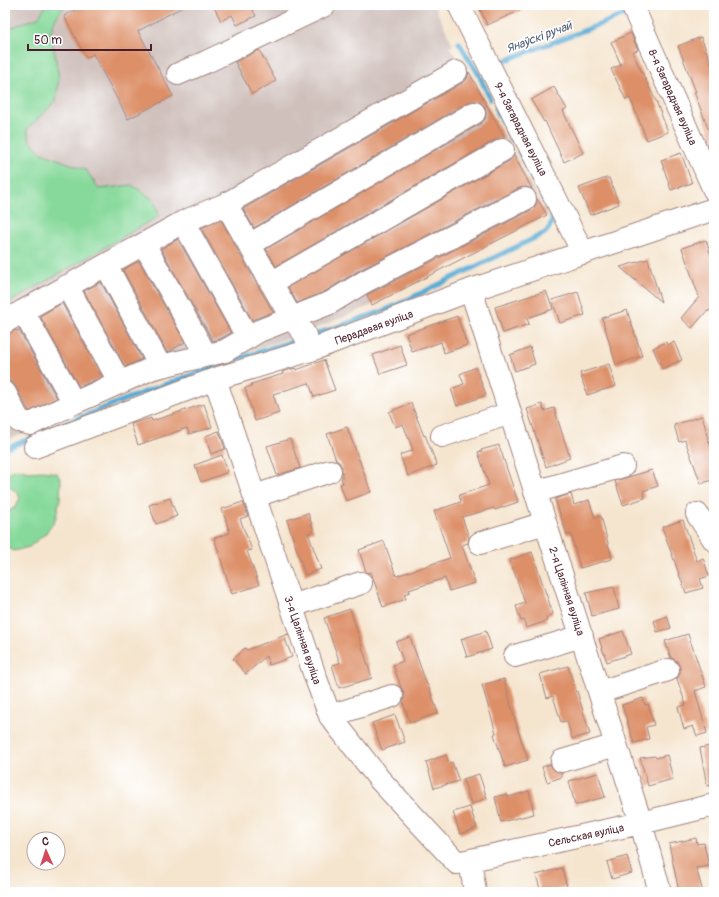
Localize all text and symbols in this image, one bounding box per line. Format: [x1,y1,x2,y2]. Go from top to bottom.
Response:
water label: Янаўскі ручай [504,18,575,57]
scale bar [28,26,151,52]
text: 50 m [34,33,62,48]
street label: 8-я Загарадная вуліца [646,47,699,147]
street label: 9-я Загарадная вуліца [491,80,550,178]
street label: Перадавая вуліца [333,307,415,348]
street label: 2-я Цалінная вуліца [546,545,587,637]
street label: 3-я Цалінная вуліца [281,594,324,686]
street label: Сельская вуліца [547,821,625,850]
north arrow [26,831,66,871]
text: С [42,835,49,848]

